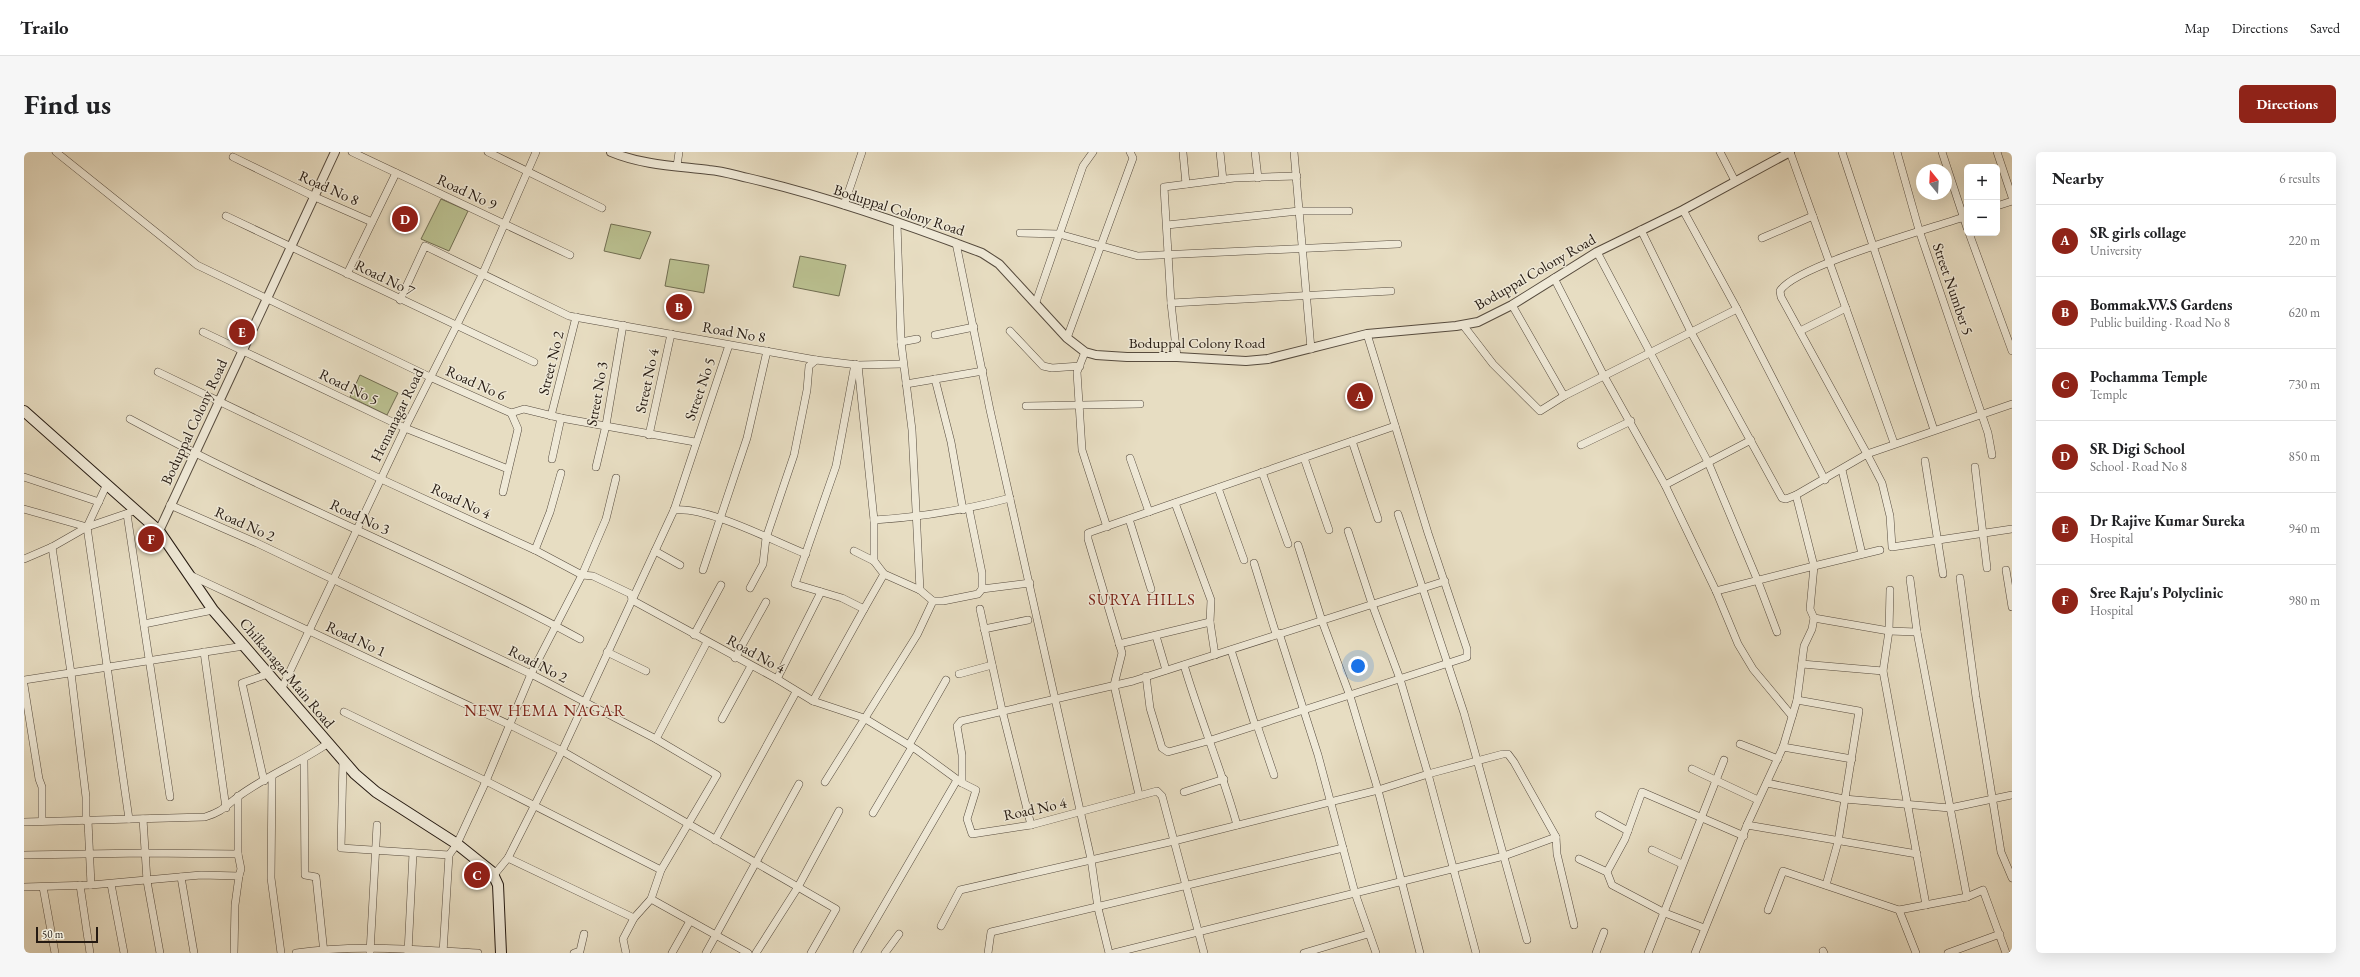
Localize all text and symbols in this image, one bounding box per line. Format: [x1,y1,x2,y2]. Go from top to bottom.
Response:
text: Trailo [20,15,69,40]
text: Map [2184,19,2210,37]
text: Directions [2232,19,2288,37]
text: Saved [2310,19,2340,37]
button: Directions [2239,85,2336,123]
text: Find us [24,86,111,122]
north arrow [1916,164,1952,200]
map controls [1964,164,2000,236]
button: + [1964,164,2000,200]
street label: Road No 8 [296,166,362,209]
text: Nearby [2052,167,2104,189]
street label: Road No 9 [434,169,500,214]
text: 6 results [2279,170,2320,187]
street label: Boduppal Colony Road [831,179,967,240]
button: − [1964,200,2000,236]
pin: D [392,204,418,234]
text: SR girls collage [2090,223,2186,242]
street label: Boduppal Colony Road [1471,229,1599,314]
text: A [2060,232,2070,249]
text: 220 m [2289,232,2320,249]
street label: Street Number 5 [1929,240,1978,337]
text: University [2090,242,2142,259]
street label: Road No 7 [352,255,419,300]
pin: B [666,292,692,322]
text: Bommak.V.V.S Gardens [2090,295,2232,314]
text: B [2061,304,2069,321]
text: 620 m [2289,304,2320,321]
text: Public building · Road No 8 [2090,314,2230,331]
pin: E [229,317,255,347]
street label: Road No 8 [701,317,767,346]
street label: Street No 2 [533,328,568,397]
street label: Boduppal Colony Road [1129,333,1266,352]
street label: Street No 4 [630,346,663,415]
street label: Boduppal Colony Road [156,355,231,488]
street label: Street No 5 [680,355,719,423]
street label: Street No 3 [581,360,612,428]
street label: Road No 6 [443,361,509,404]
street label: Road No 5 [316,364,382,409]
street label: Hemanagar Road [366,365,428,465]
text: Pochamma Temple [2090,367,2207,386]
text: C [2060,376,2070,393]
text: 730 m [2289,376,2320,393]
pin: A [1347,381,1373,411]
text: Temple [2090,386,2127,403]
text: SR Digi School [2090,439,2185,458]
text: D [2060,448,2070,465]
text: 850 m [2289,448,2320,465]
text: School · Road No 8 [2090,458,2187,475]
street label: Road No 4 [428,478,495,523]
street label: Road No 3 [327,494,393,539]
street label: Road No 2 [212,502,279,546]
text: Dr Rajive Kumar Sureka [2090,511,2245,530]
text: E [2061,520,2069,537]
text: 940 m [2289,520,2320,537]
pin: F [138,524,164,554]
text: Hospital [2090,530,2134,547]
text: Sree Raju's Polyclinic [2090,583,2223,602]
district label: SURYA HILLS [1088,589,1196,610]
text: F [2061,592,2069,609]
text: 980 m [2289,592,2320,609]
text: Hospital [2090,602,2134,619]
street label: Chilkanagar Main Road [236,614,339,732]
street label: Road No 1 [323,616,389,661]
street label: Road No 4 [724,630,789,678]
street label: Road No 2 [505,641,572,687]
your location [1348,656,1368,676]
district label: NEW HEMA NAGAR [464,700,626,721]
street label: Road No 4 [1002,792,1069,824]
pin: C [464,860,490,890]
scale bar [36,925,98,944]
text: 50 m [42,927,63,941]

